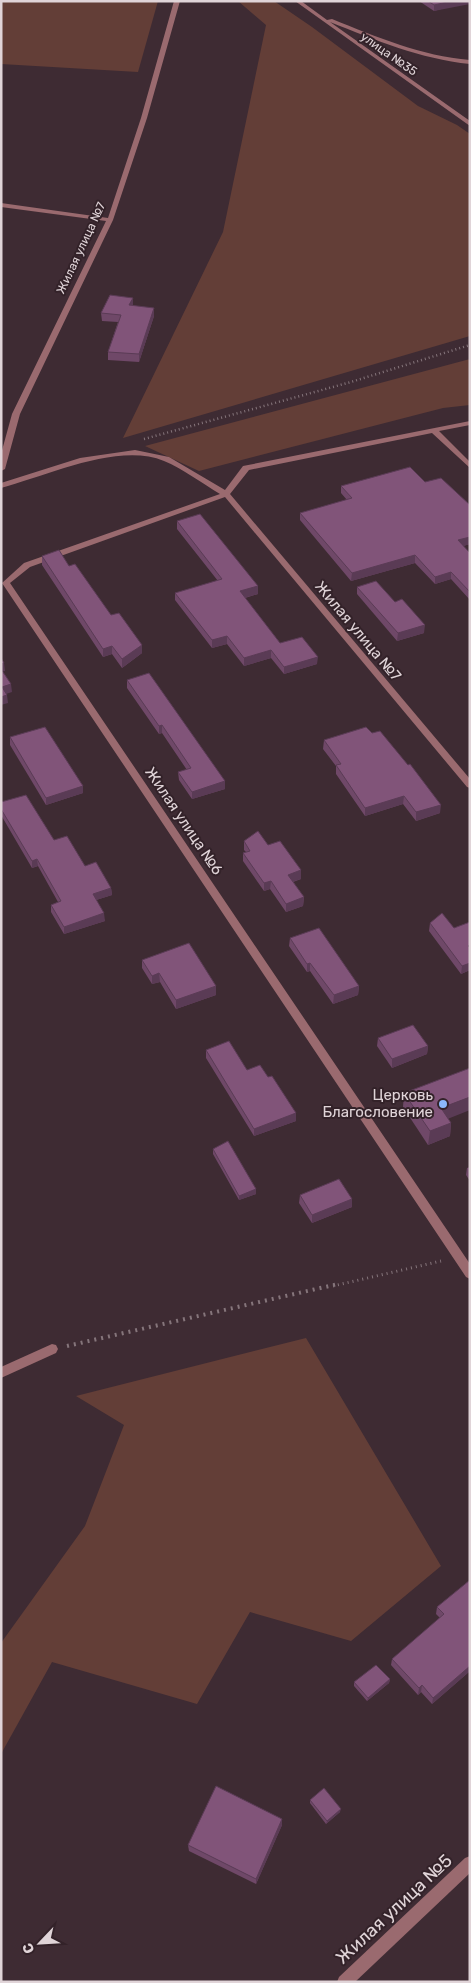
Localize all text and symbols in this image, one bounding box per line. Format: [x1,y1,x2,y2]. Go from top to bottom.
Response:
street label: улица №35 [358,29,420,79]
street label: Жилая улица №7 [54,200,108,296]
street label: Жилая улица №7 [311,578,405,685]
street label: Жилая улица №6 [141,764,227,878]
place label: Церковь Благословение [322,1086,433,1121]
marker: Церковь Благословение [437,1098,449,1110]
street label: Жилая улица №5 [331,1849,457,1969]
north arrow [15,1918,65,1968]
text: С [19,1940,38,1956]

